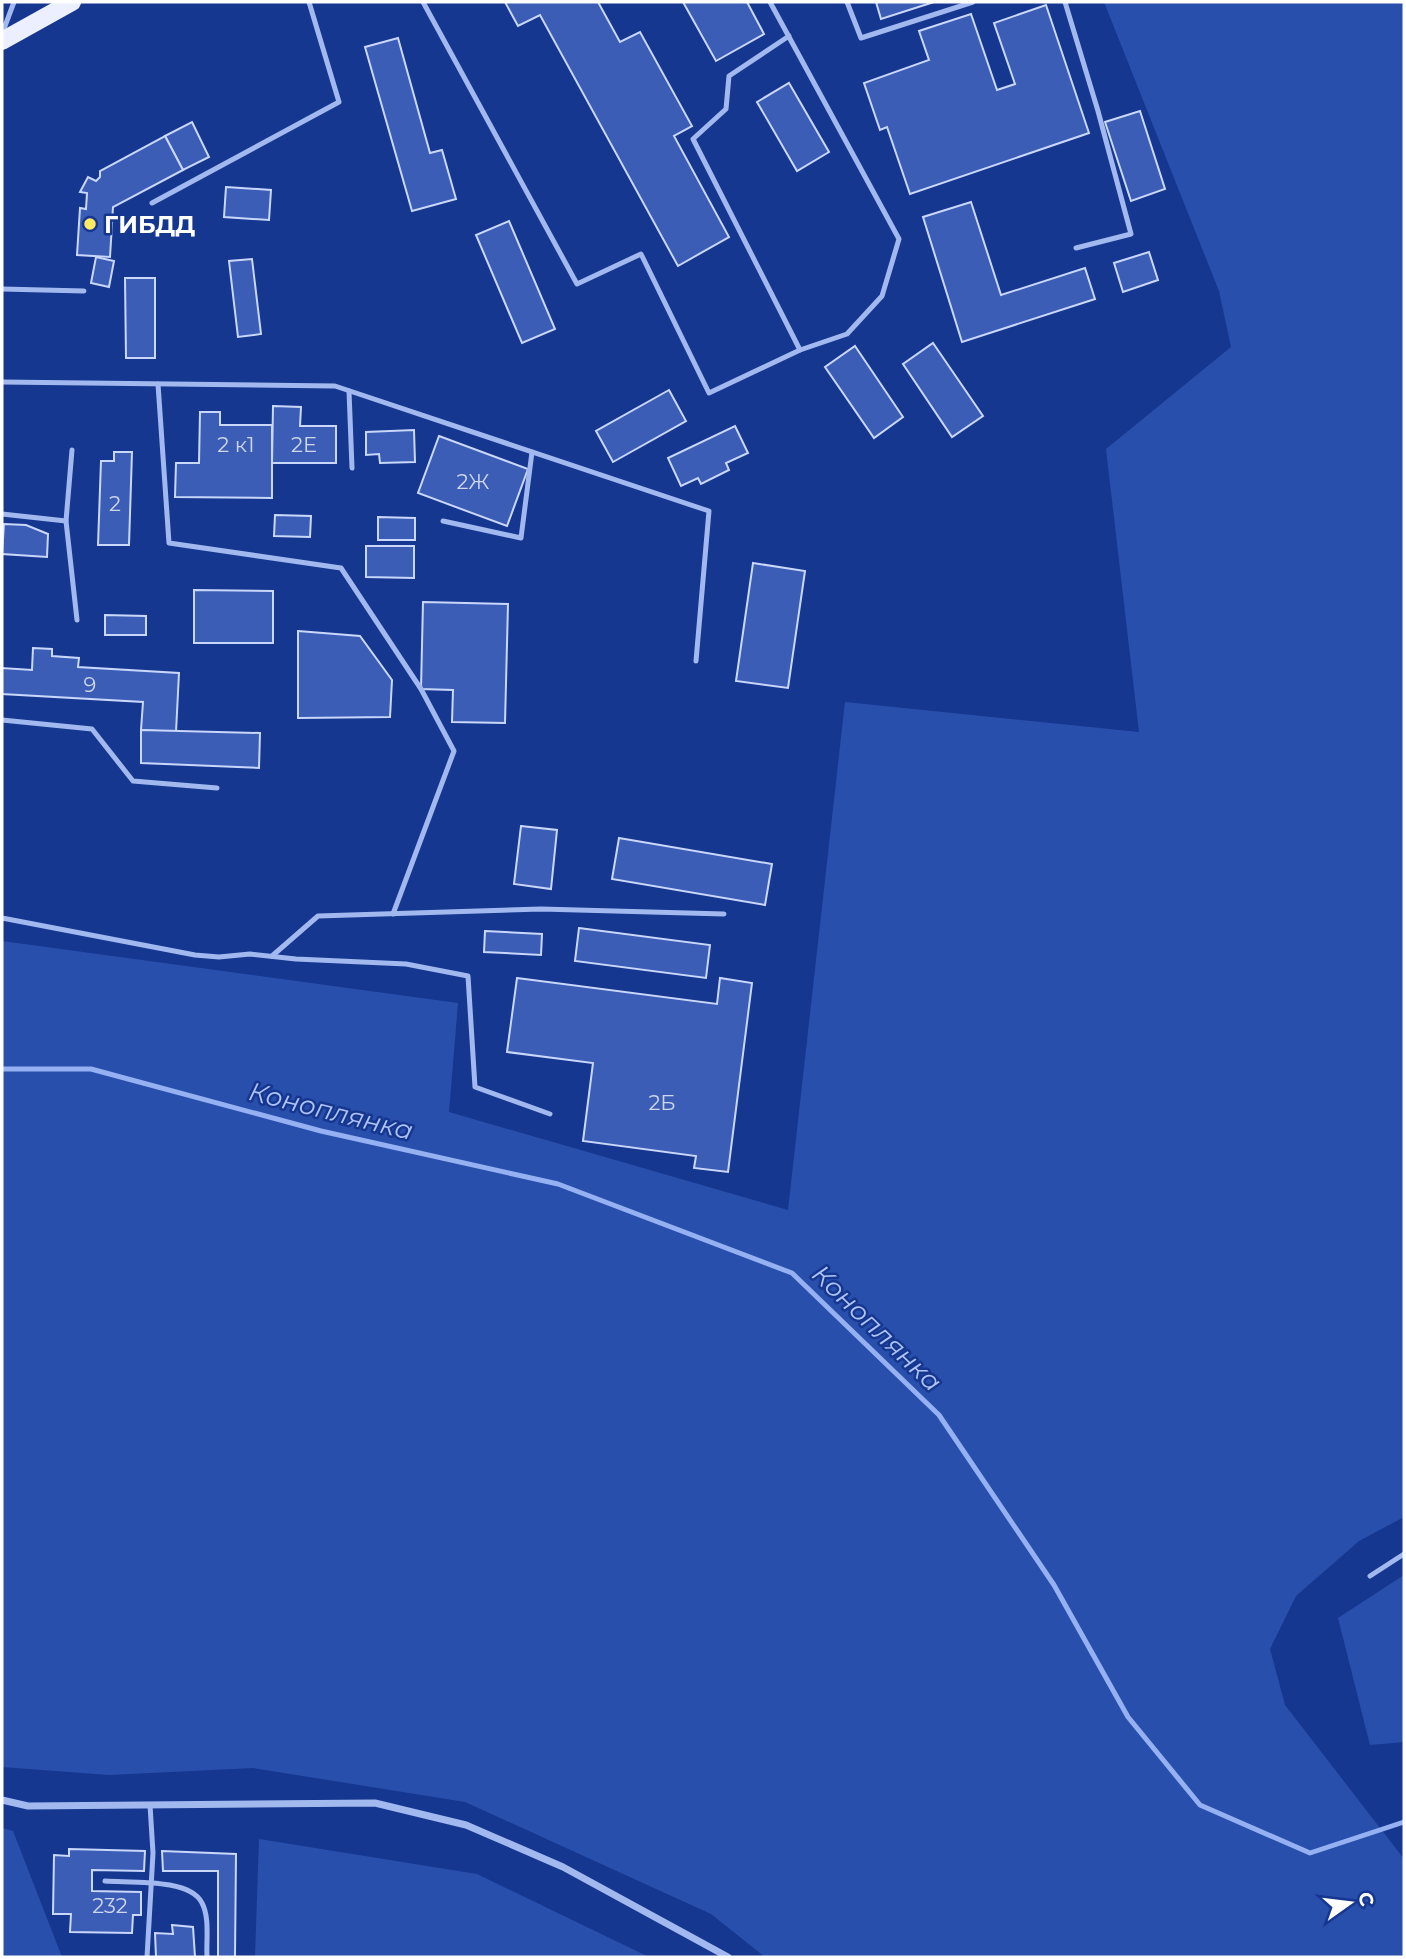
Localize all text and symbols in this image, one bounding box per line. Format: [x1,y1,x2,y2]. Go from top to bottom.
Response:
place label: ГИБДД [104,210,195,239]
marker: ГИБДД [82,216,98,232]
house number: 2 к1 [217,432,255,457]
house number: 2Е [291,432,317,457]
house number: 2Ж [456,469,490,494]
house number: 2 [109,491,121,516]
house number: 9 [84,672,96,697]
water label: Коноплянка [246,1075,416,1147]
house number: 2Б [648,1090,676,1115]
water label: Коноплянка [805,1258,949,1398]
north arrow [1315,1868,1385,1938]
text: С [1353,1890,1379,1909]
house number: 232 [92,1893,128,1918]

